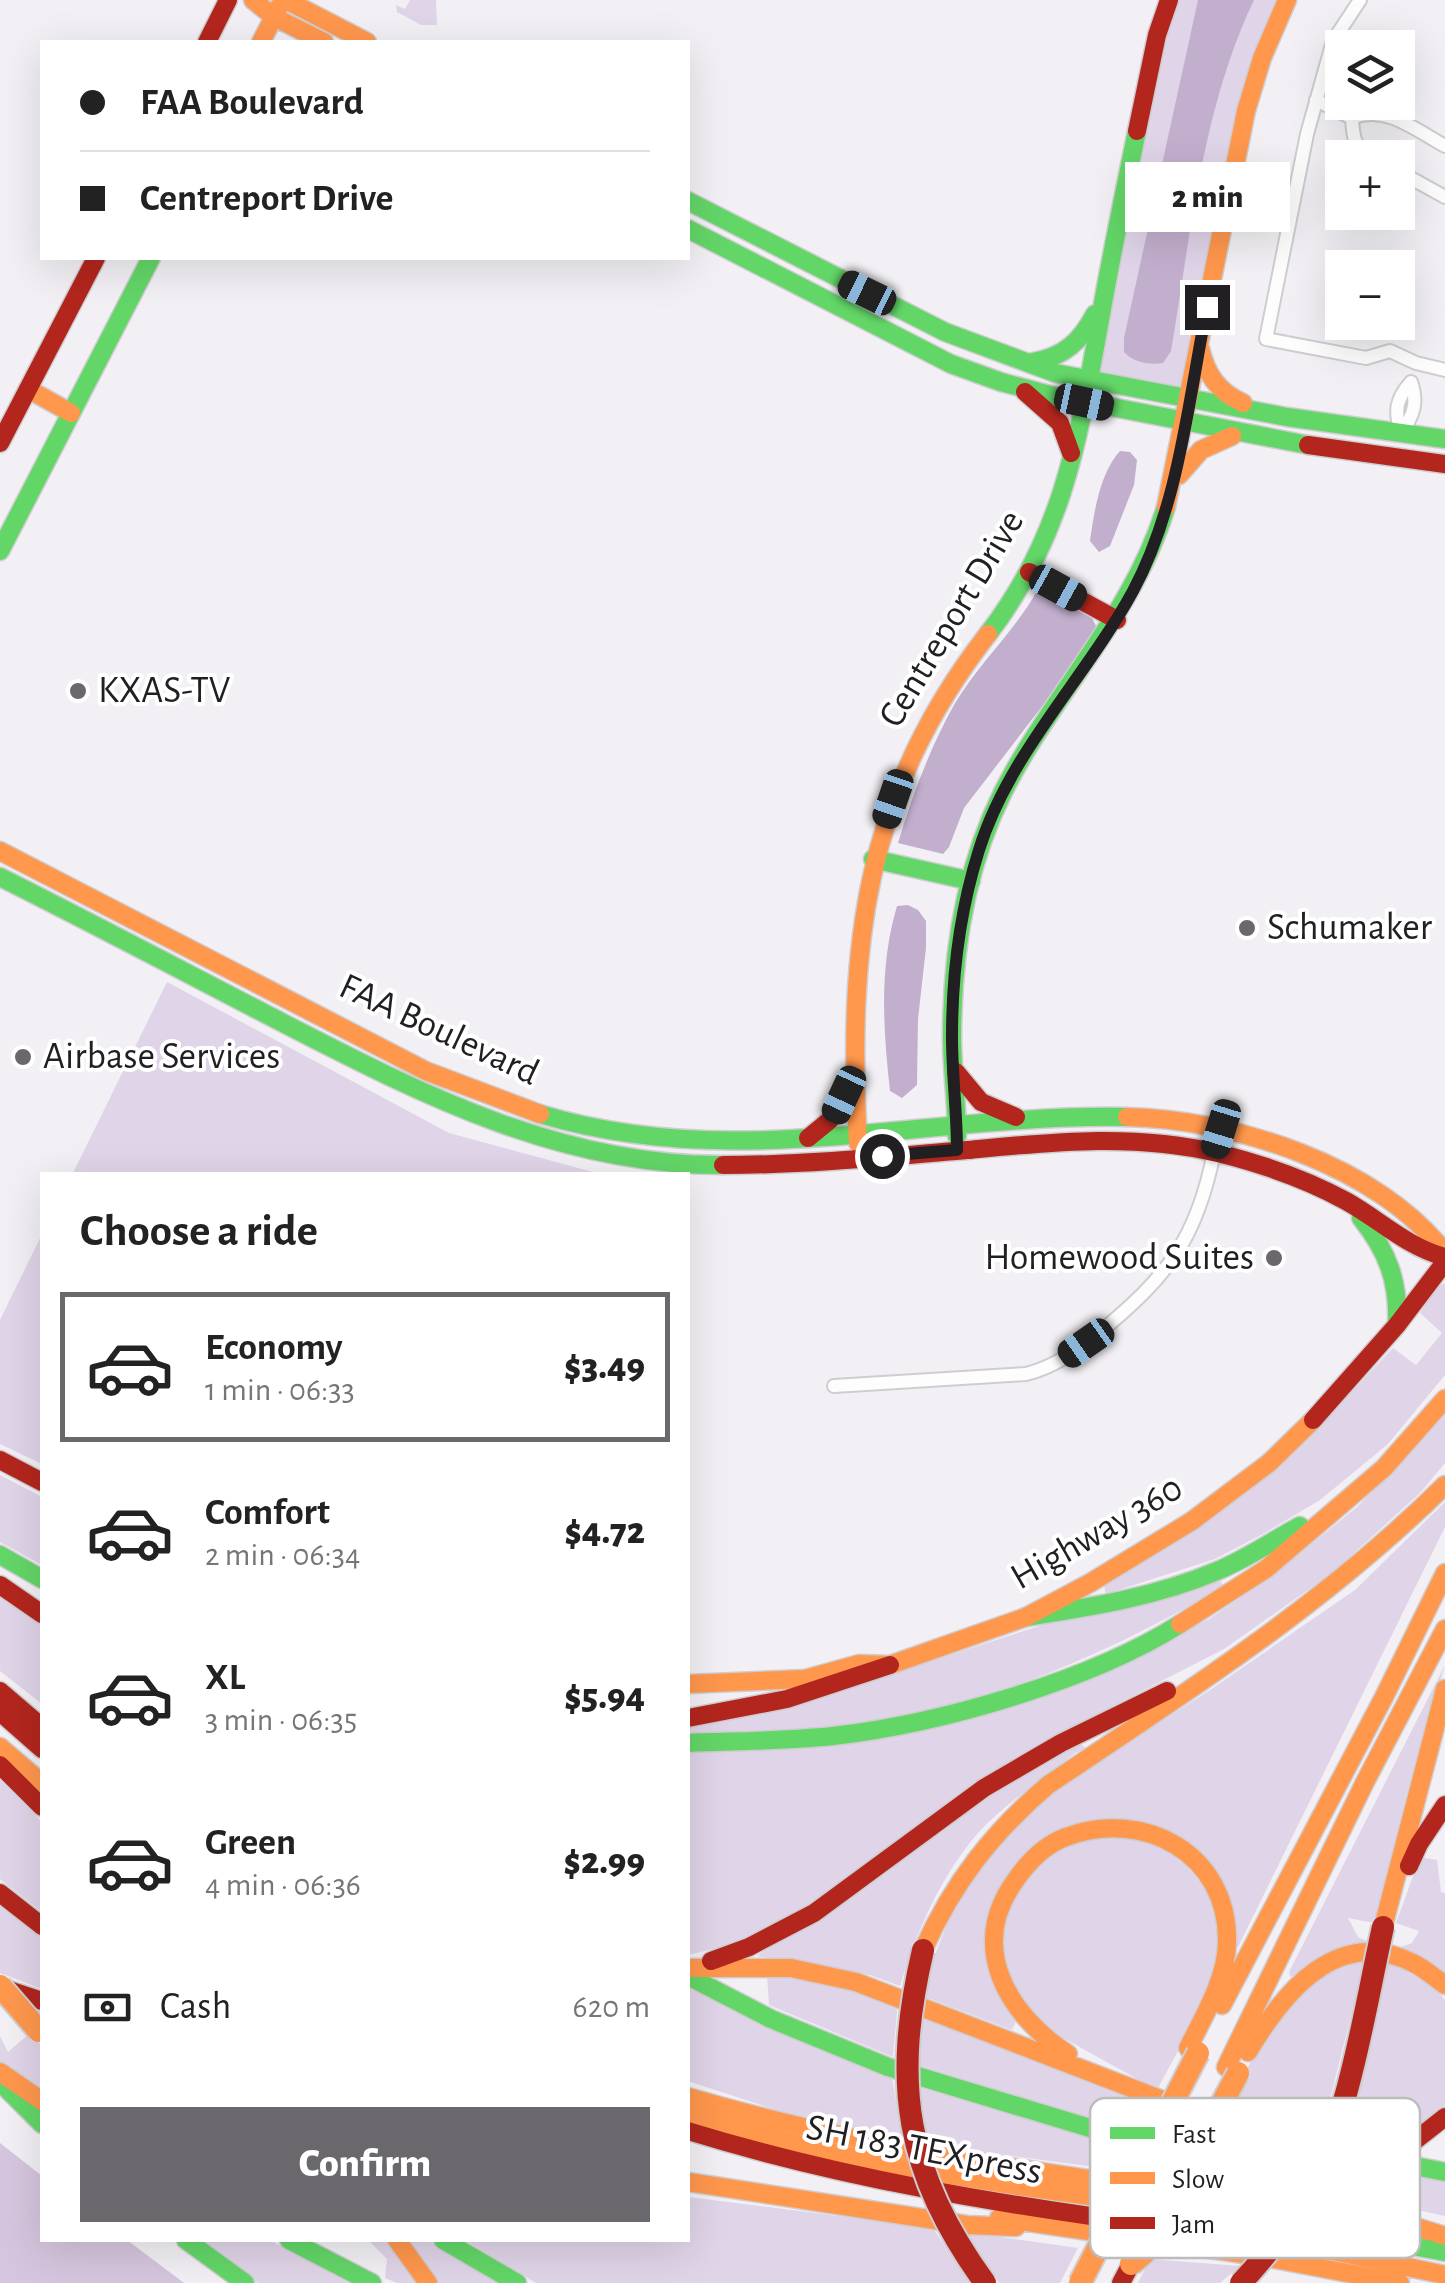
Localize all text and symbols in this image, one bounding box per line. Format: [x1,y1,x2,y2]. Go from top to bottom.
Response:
map controls [1325,30,1415,340]
button: layers [1325,30,1415,120]
text: FAA Boulevard [140,84,364,122]
button: + [1325,140,1415,230]
callout: 2 min [1124,162,1290,232]
text: Centreport Drive [140,180,394,218]
text: 2 min [1172,181,1243,213]
button: − [1325,250,1415,340]
car [833,266,901,320]
route end [1185,285,1230,330]
car [1052,381,1116,423]
street label: Centreport Drive [873,504,1031,734]
car [1024,560,1092,616]
place label: KXAS-TV [98,672,231,710]
marker: KXAS-TV [67,680,89,702]
car [869,766,917,832]
place label: Schumaker [1267,909,1433,947]
marker: Schumaker [1236,917,1258,939]
street label: FAA Boulevard [333,967,545,1093]
place label: Airbase Services [43,1038,280,1076]
marker: Airbase Services [12,1046,34,1068]
car [818,1061,870,1129]
car [1198,1096,1244,1162]
route start [860,1134,905,1179]
text: Choose a ride [80,1209,318,1254]
place label: Homewood Suites [985,1239,1254,1277]
marker: Homewood Suites [1263,1247,1285,1269]
car [1053,1314,1119,1372]
icon: car [85,1322,175,1412]
text: Economy [205,1329,343,1367]
text: $3.49 [564,1348,645,1386]
text: 1 min · 06:33 [205,1374,355,1406]
street label: Highway 360 [1005,1469,1189,1597]
icon: car [85,1487,175,1577]
text: Comfort [205,1494,330,1532]
text: $4.72 [564,1513,645,1551]
text: 2 min · 06:34 [205,1539,360,1571]
icon: car [85,1652,175,1742]
text: XL [205,1659,245,1697]
text: $5.94 [564,1678,645,1716]
text: 3 min · 06:35 [205,1704,357,1736]
icon: car [85,1817,175,1907]
text: Green [205,1824,296,1862]
text: $2.99 [564,1843,645,1881]
text: 4 min · 06:36 [205,1869,361,1901]
icon: cash [80,1980,135,2035]
text: Cash [160,1988,231,2026]
text: 620 m [573,1991,650,2023]
legend [1090,2098,1420,2258]
button: Confirm [80,2107,650,2222]
street label: SH 183 TEXpress [803,2109,1045,2191]
text: Fast [1172,2121,1216,2149]
text: Slow [1172,2166,1224,2194]
text: Jam [1172,2211,1215,2239]

